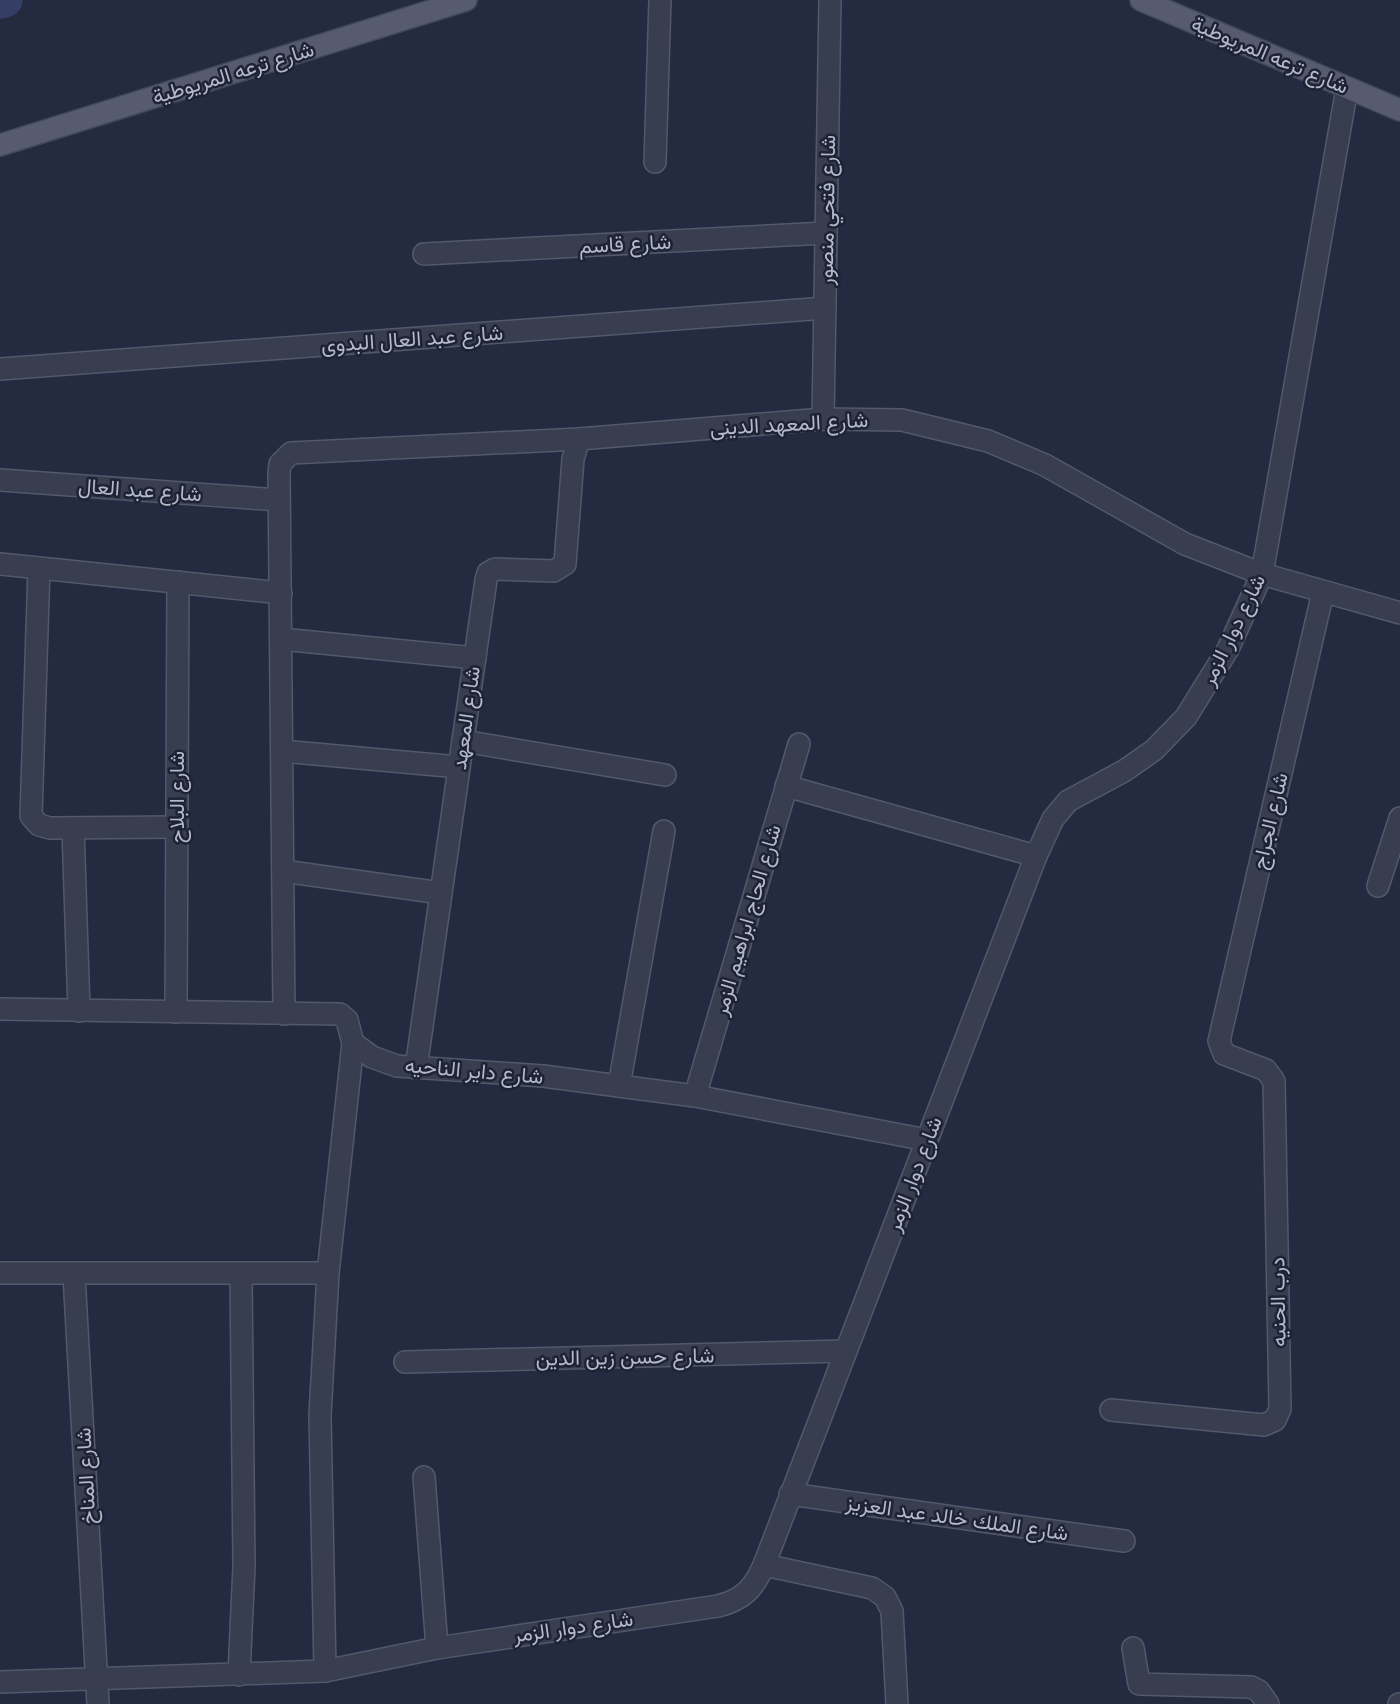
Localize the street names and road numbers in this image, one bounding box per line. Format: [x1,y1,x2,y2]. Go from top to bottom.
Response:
street label: شارع ترعه المريوطية [1187,11,1352,101]
street label: شارع ترعه المريوطية [149,37,317,111]
street label: شارع فتحي منصور [814,135,845,287]
street label: شارع قاسم [578,230,672,260]
street label: شارع عبد العال البدوى [320,321,504,359]
street label: شارع المعهد الدينى [709,408,869,442]
street label: شارع عبد العال [77,474,203,508]
street label: شارع دوار الزمر [1195,570,1272,691]
street label: شارع المعهد [447,665,487,771]
street label: شارع البلاح [165,751,191,843]
street label: شارع الجراج [1247,770,1295,872]
street label: شارع الحاج ابراهيم الزمر [708,822,788,1020]
street label: شارع داير الناحيه [404,1053,544,1091]
street label: شارع دوار الزمر [881,1113,949,1236]
street label: درب الحنيه [1265,1257,1292,1347]
street label: شارع حسن زين الدين [535,1343,715,1373]
street label: شارع المناخ [71,1427,103,1525]
street label: شارع الملك خالد عبد العزيز [843,1490,1070,1547]
street label: شارع دوار الزمر [511,1607,635,1649]

